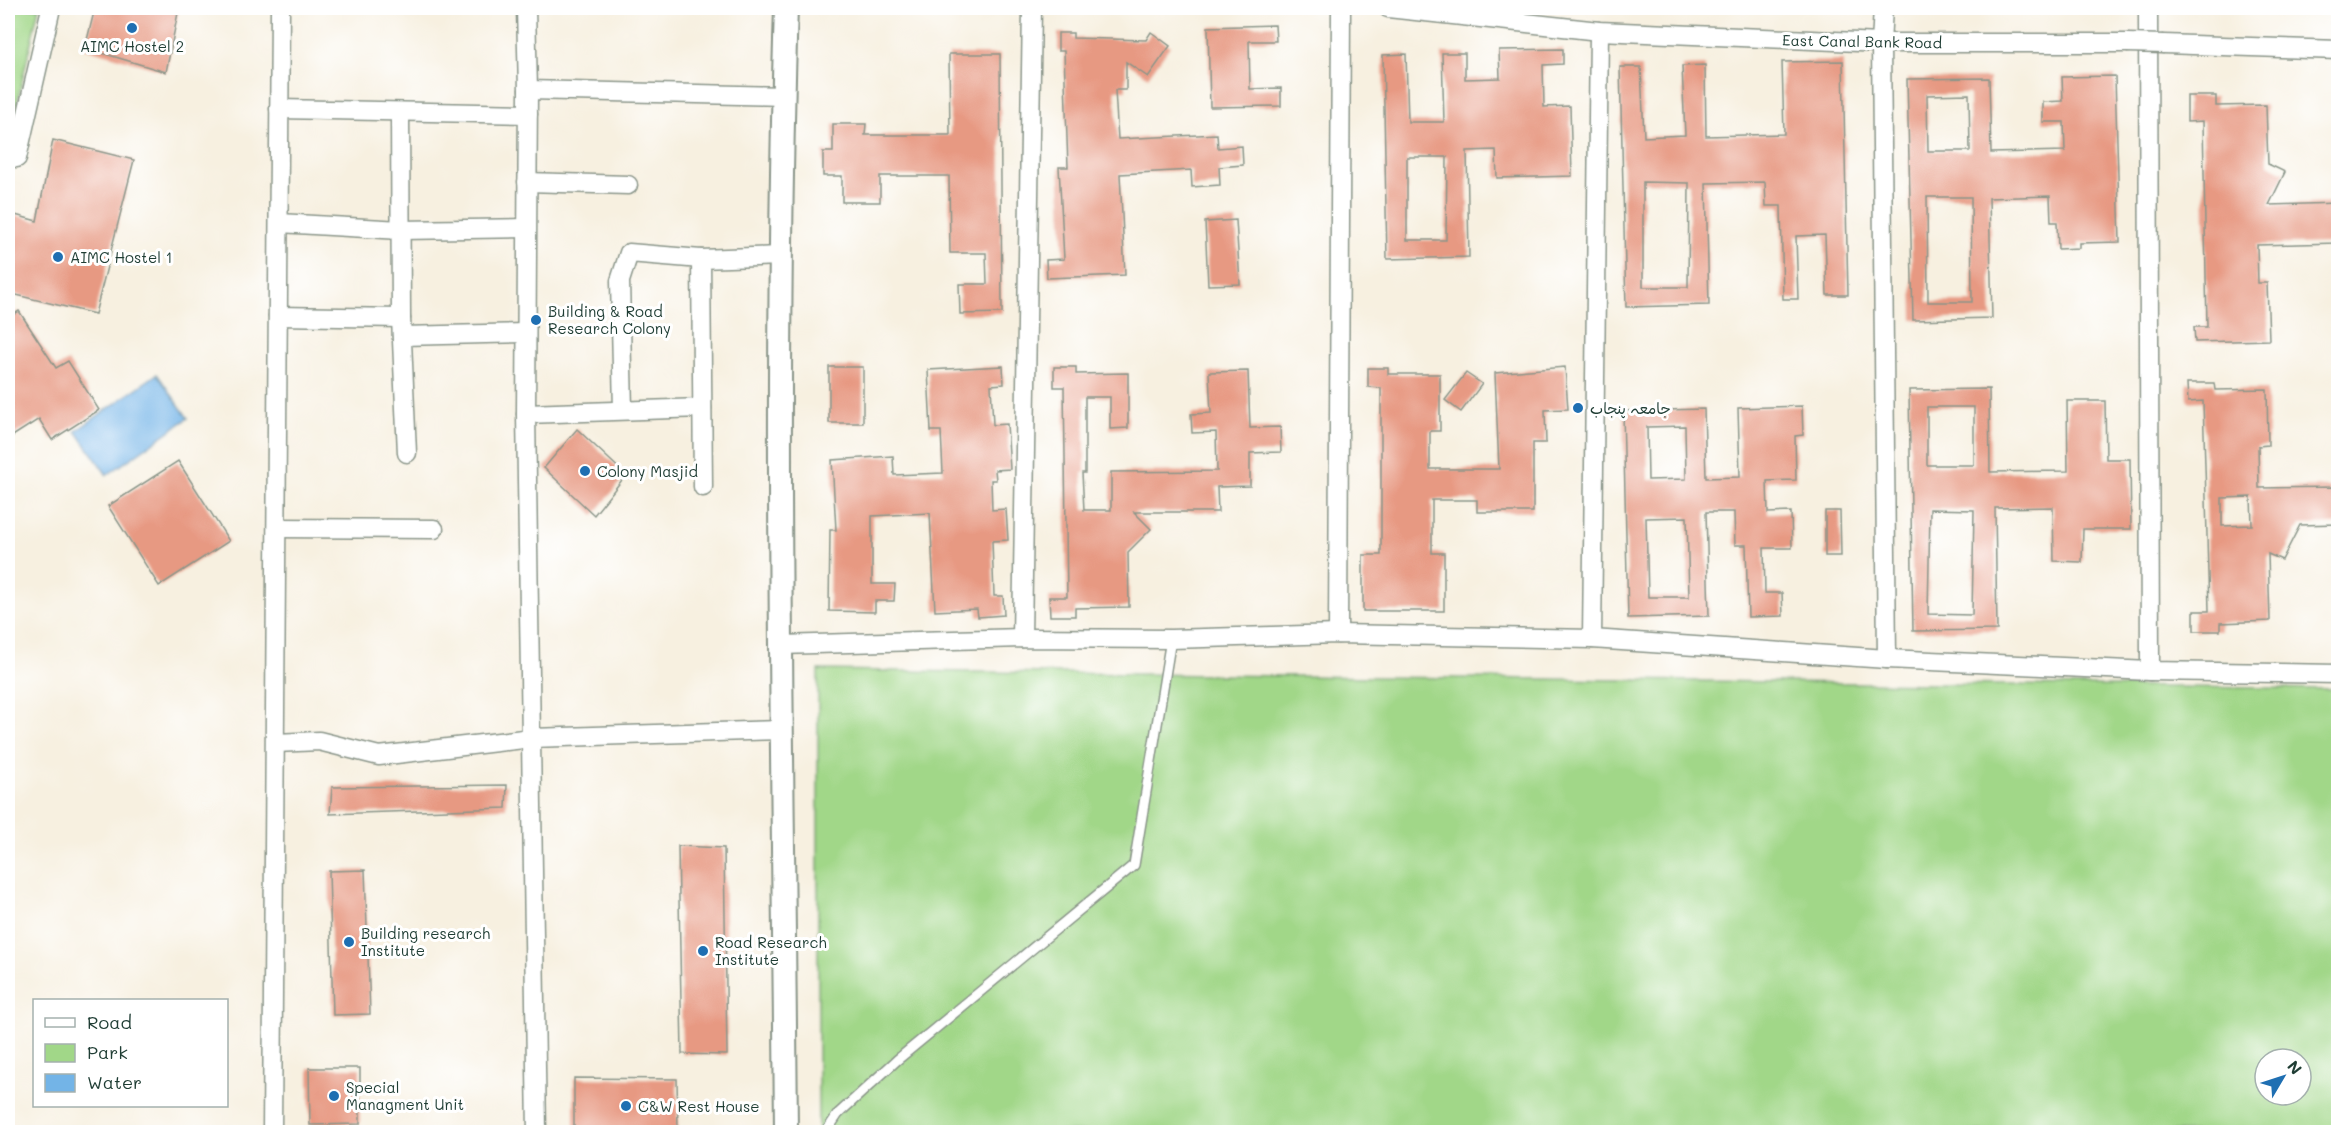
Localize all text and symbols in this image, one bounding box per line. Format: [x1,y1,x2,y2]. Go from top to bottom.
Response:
marker: AIMC Hostel 2 [125,21,139,35]
street label: East Canal Bank Road [1782,30,1942,52]
place label: AIMC Hostel 2 [80,36,184,56]
place label: AIMC Hostel 1 [70,247,172,267]
marker: AIMC Hostel 1 [51,250,65,264]
place label: Building & Road Research Colony [548,301,671,338]
marker: Building & Road Research Colony [529,313,543,327]
place label: جامعہ پنجاب [1590,398,1671,419]
marker: جامعہ پنجاب [1571,401,1585,415]
place label: Colony Masjid [597,461,698,481]
marker: Colony Masjid [578,464,592,478]
place label: Building research Institute [361,923,490,960]
place label: Road Research Institute [715,932,827,969]
marker: Building research Institute [342,935,356,949]
marker: Road Research Institute [696,944,710,958]
legend [33,999,228,1107]
text: Road [87,1010,132,1034]
text: Park [87,1040,128,1064]
north arrow [2253,1047,2313,1107]
text: N [2283,1056,2307,1079]
text: Water [87,1070,142,1094]
place label: Special Managment Unit [346,1077,464,1114]
marker: Special Managment Unit [327,1089,341,1103]
place label: C&W Rest House [638,1096,759,1116]
marker: C&W Rest House [619,1099,633,1113]

